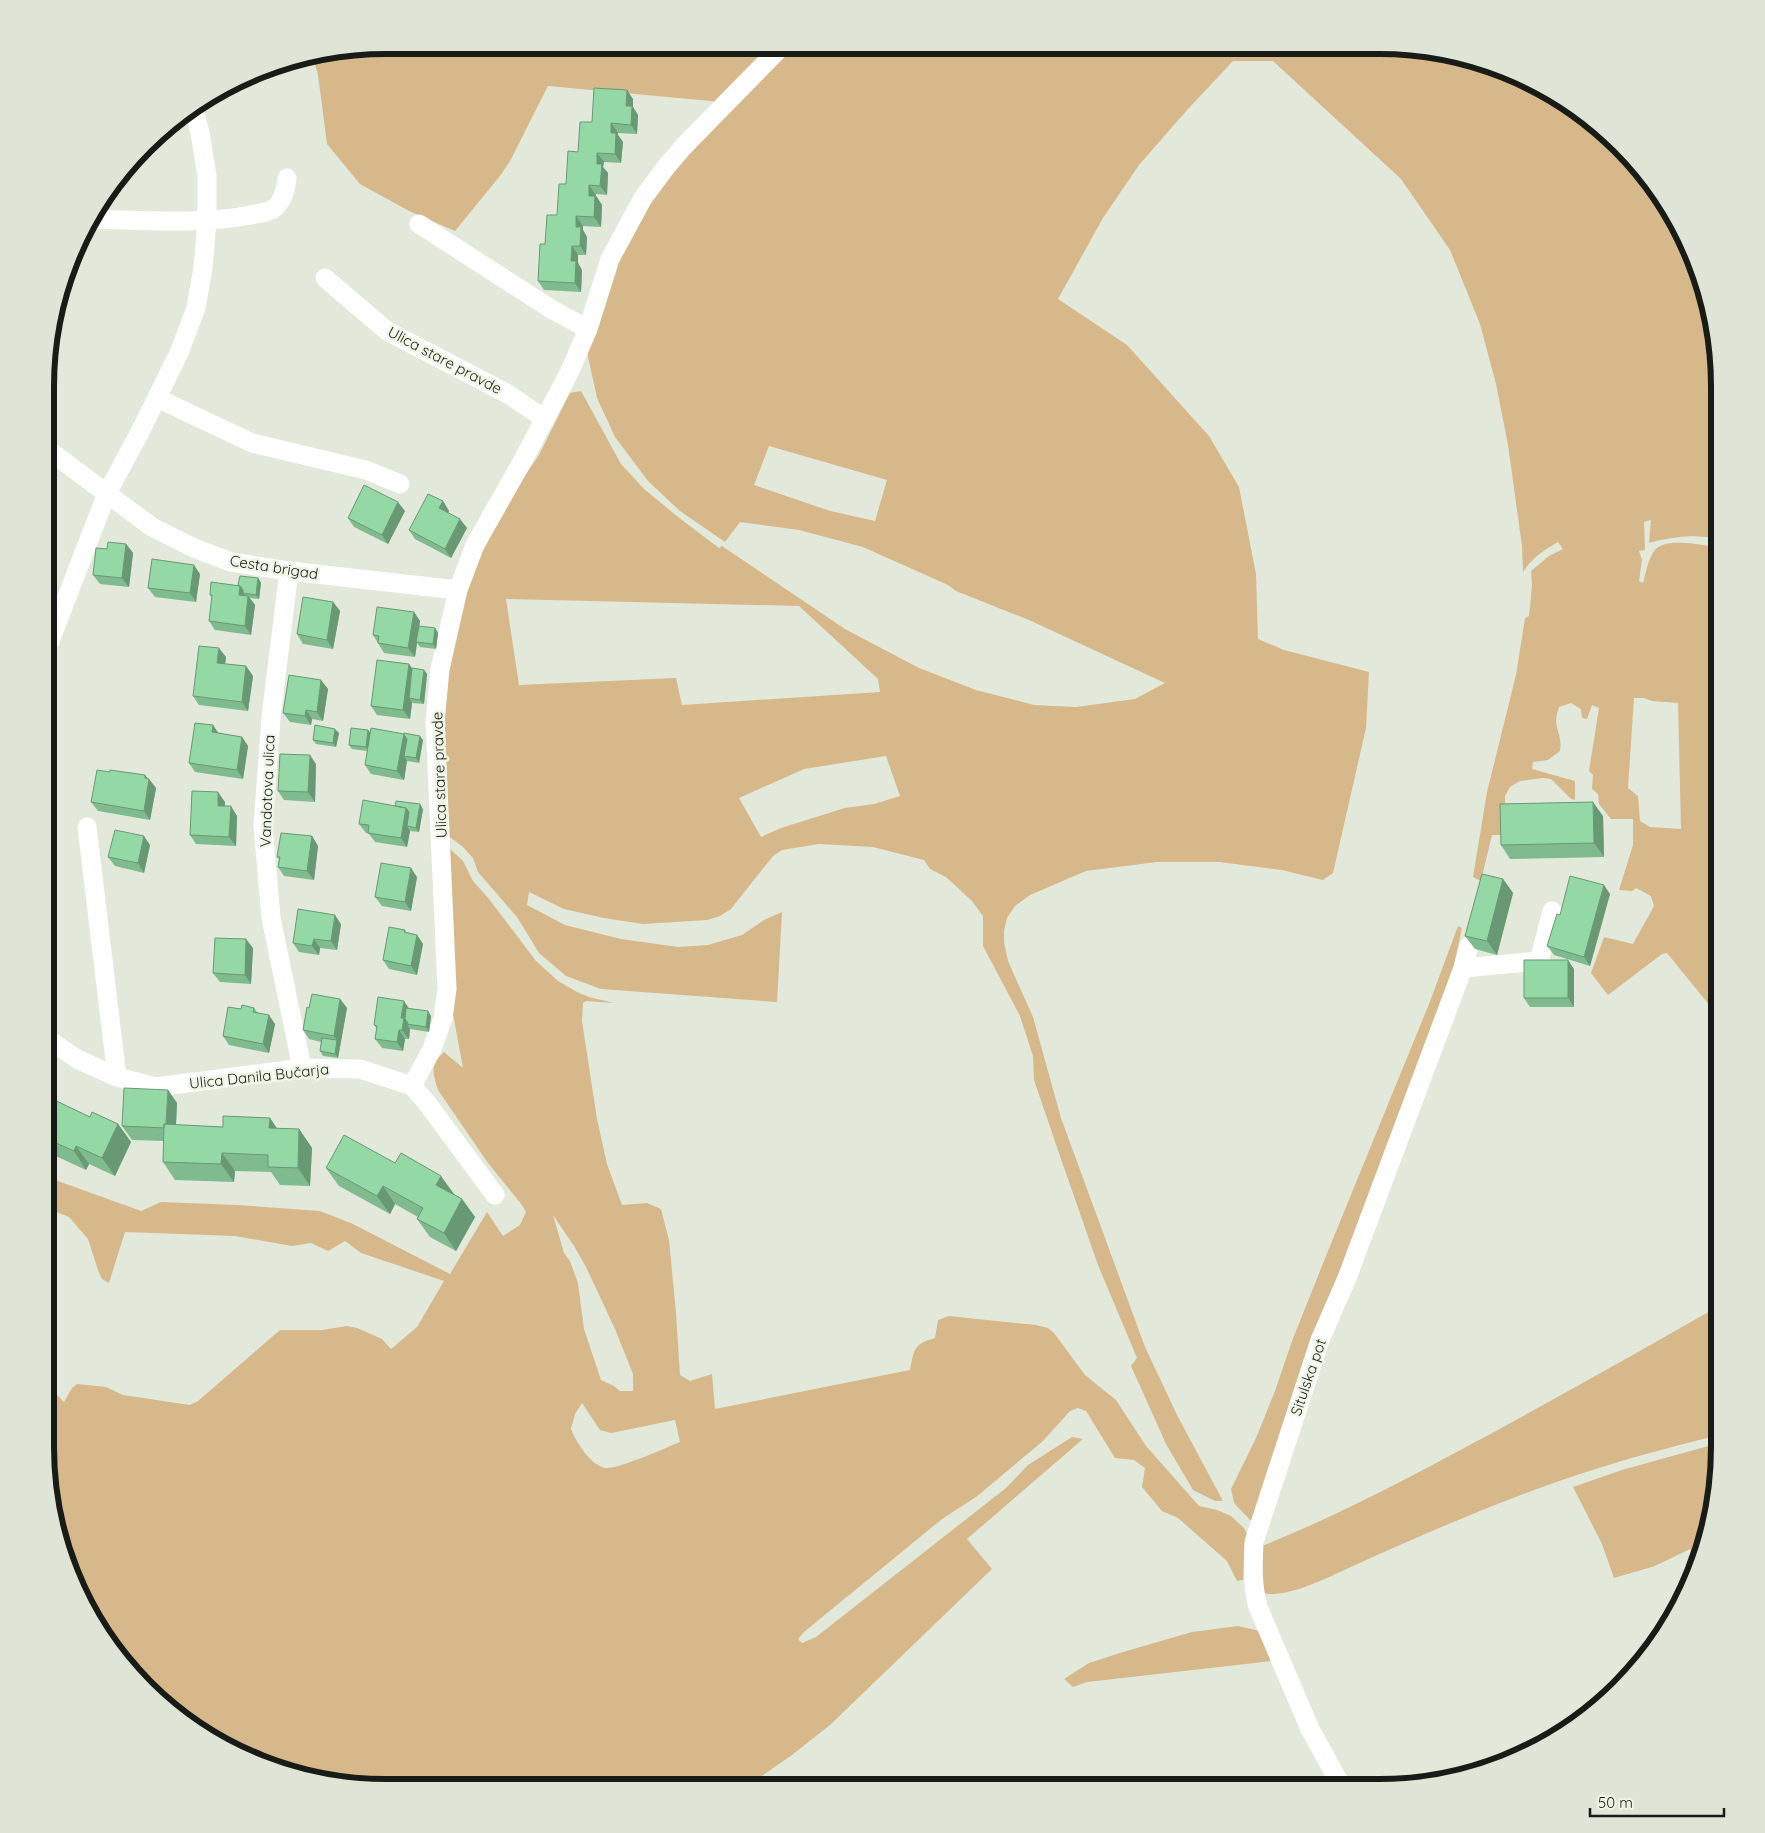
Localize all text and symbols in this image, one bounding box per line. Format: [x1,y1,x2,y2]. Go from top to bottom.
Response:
street label: Ulica stare pravde [385,322,505,398]
street label: Cesta brigad [229,551,319,583]
street label: Ulica stare pravde [427,711,451,839]
street label: Vandotova ulica [256,734,278,848]
street label: Ulica Danila Bučarja [188,1059,330,1093]
street label: Situlska pot [1286,1336,1330,1418]
scale bar [1590,1786,1724,1818]
text: 50 m [1598,1793,1633,1812]

